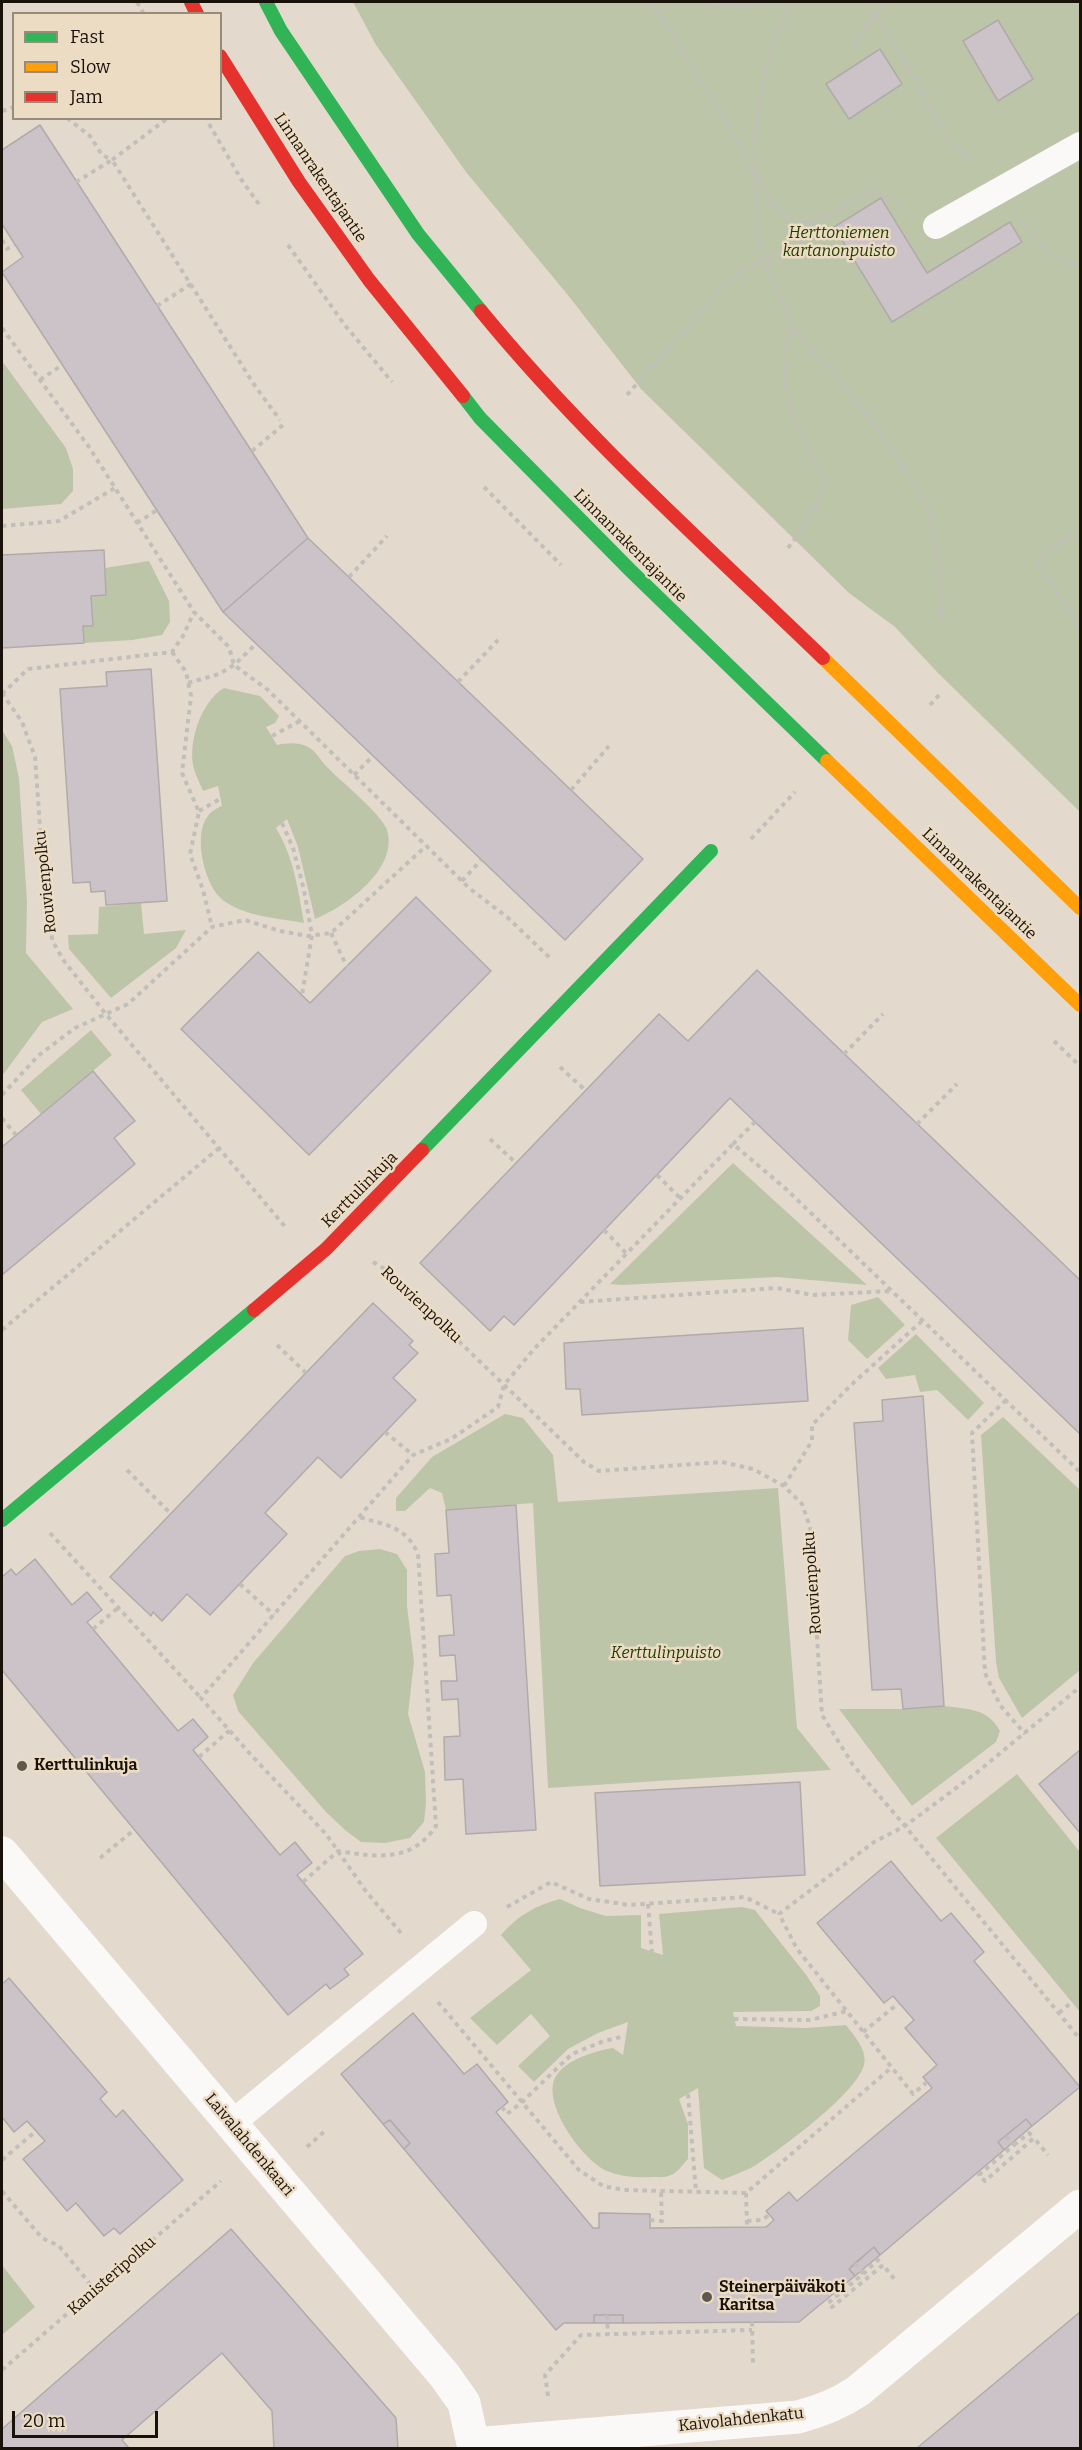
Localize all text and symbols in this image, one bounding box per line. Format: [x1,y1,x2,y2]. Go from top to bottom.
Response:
legend [12,12,222,120]
text: Fast [70,26,105,48]
text: Slow [70,56,110,78]
text: Jam [70,86,103,108]
street label: Linnanrakentajantie [270,110,370,246]
park label: Herttoniemen kartanonpuisto [783,224,895,262]
street label: Linnanrakentajantie [569,485,691,607]
street label: Linnanrakentajantie [918,824,1040,944]
street label: Rouvienpolku [31,830,61,934]
street label: Kerttulinkuja [318,1148,402,1232]
street label: Rouvienpolku [377,1263,465,1347]
street label: Rouvienpolku [800,1531,826,1635]
park label: Kerttulinpuisto [611,1644,721,1664]
place label: Kerttulinkuja [34,1756,137,1776]
marker: Kerttulinkuja [15,1759,29,1773]
street label: Laivalahdenkaari [201,2090,297,2200]
street label: Kanisteripolku [64,2233,160,2319]
place label: Steinerpäiväkoti Karitsa [719,2278,845,2316]
marker: Steinerpäiväkoti Karitsa [700,2290,714,2304]
scale bar [15,2399,160,2437]
street label: Kaivolahdenkatu [677,2404,805,2436]
text: 20 m [23,2410,65,2432]

